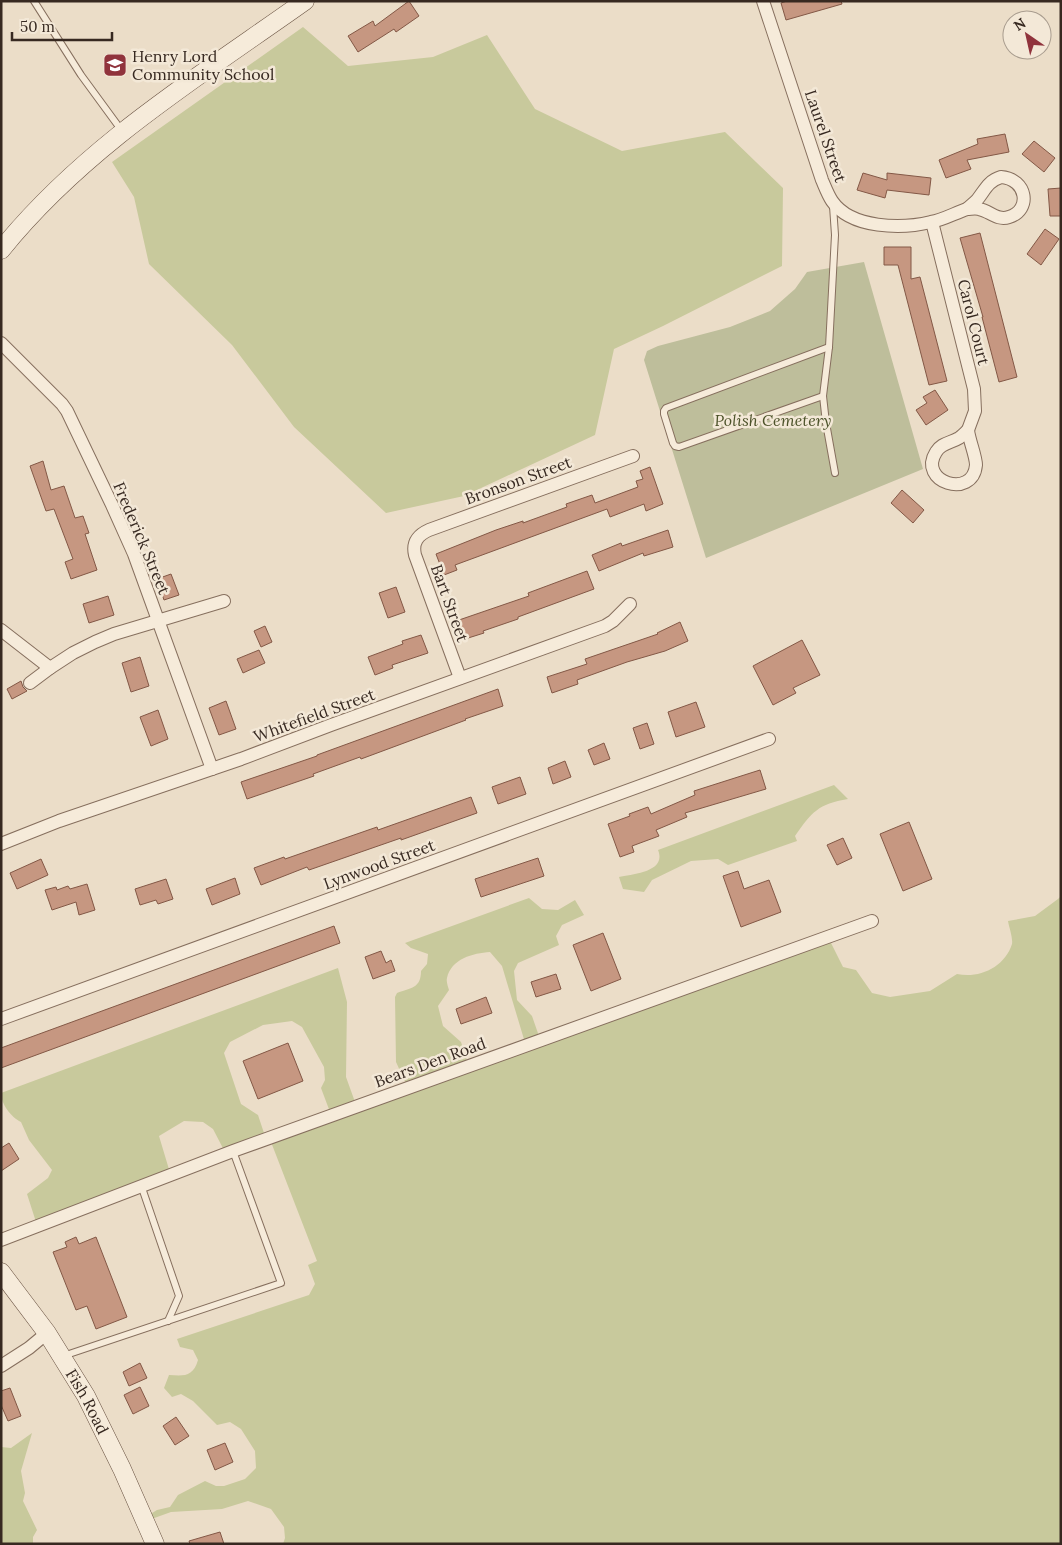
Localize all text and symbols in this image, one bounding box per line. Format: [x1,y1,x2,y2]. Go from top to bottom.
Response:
scale bar [12,10,112,42]
north arrow [1002,10,1052,60]
text: N [1010,14,1029,35]
text: 50 m [20,17,55,36]
place label: Henry Lord Community School [132,46,274,84]
school or university icon: Henry Lord Community School [102,52,128,78]
street label: Laurel Street [801,87,851,186]
street label: Carol Court [954,277,994,368]
park label: Polish Cemetery [714,410,832,430]
street label: Bronson Street [462,451,575,509]
street label: Frederick Street [109,479,175,598]
street label: Bart Street [427,562,474,645]
street label: Whitefield Street [251,684,378,746]
street label: Lynwood Street [320,834,438,893]
street label: Bears Den Road [372,1032,489,1091]
street label: Fish Road [62,1365,113,1438]

